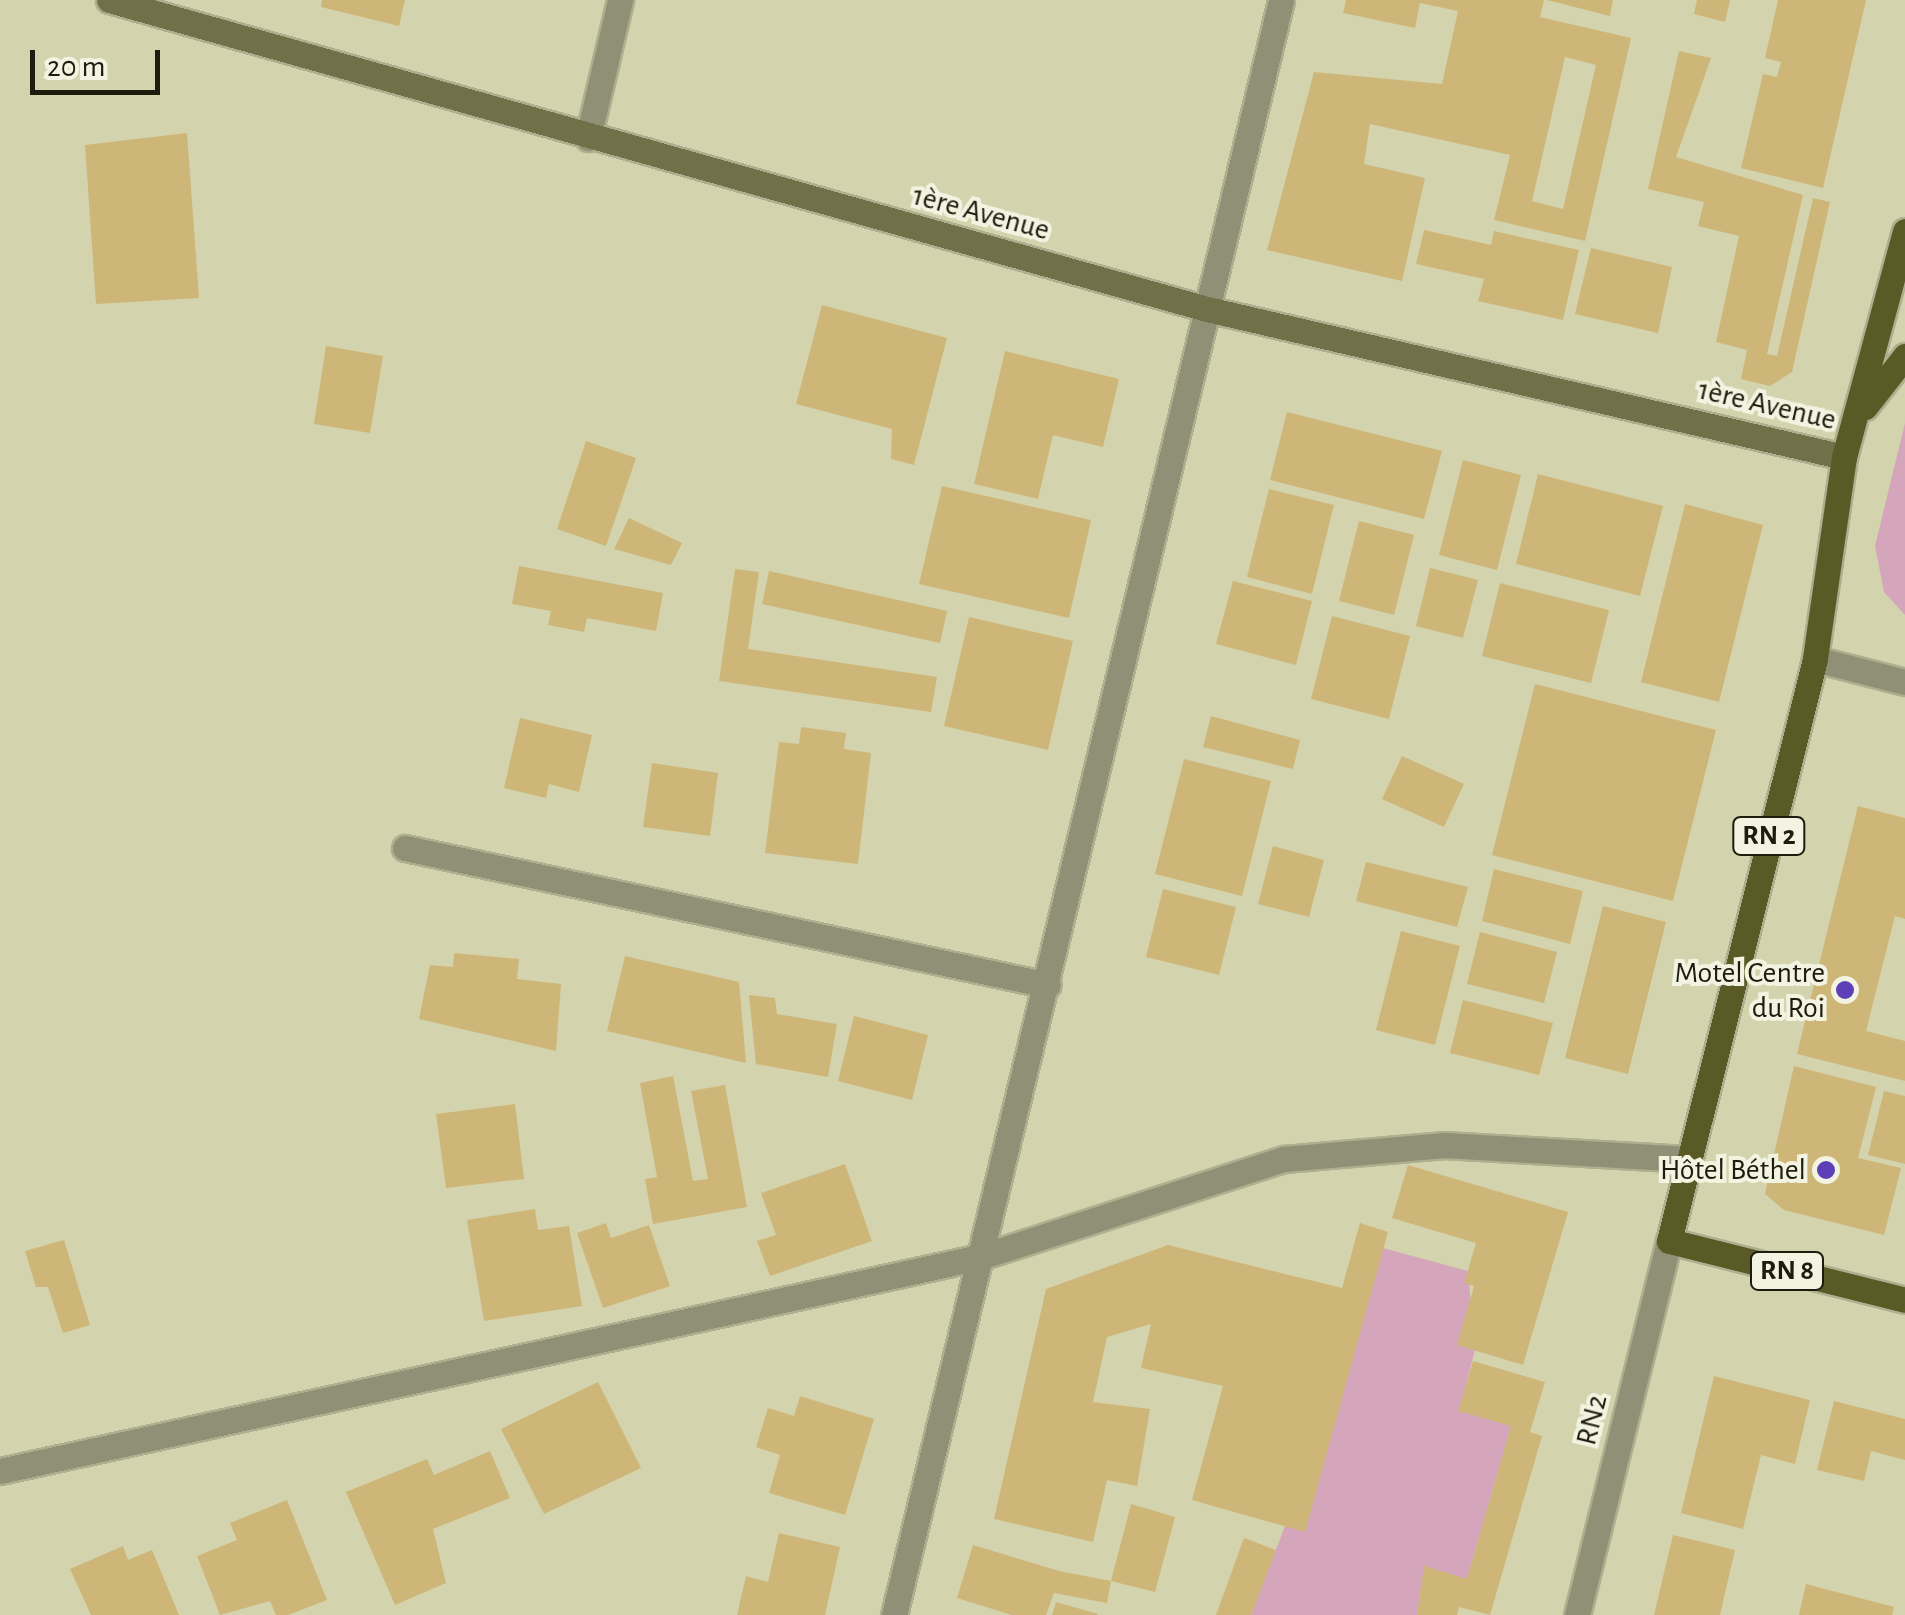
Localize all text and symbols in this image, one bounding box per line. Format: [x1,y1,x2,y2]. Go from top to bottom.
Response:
scale bar [35,30,165,92]
text: 20 m [47,52,105,82]
street label: 1ère Avenue [909,177,1053,249]
street label: 1ère Avenue [1695,372,1839,438]
road number: RN 2 [1732,813,1806,859]
place label: Motel Centre du Roi [1674,955,1825,1026]
marker: Motel Centre du Roi [1834,979,1856,1001]
place label: Hôtel Béthel [1660,1152,1806,1188]
marker: Hôtel Béthel [1815,1159,1837,1181]
road number: RN 8 [1750,1248,1824,1294]
street label: RN2 [1568,1391,1616,1449]

